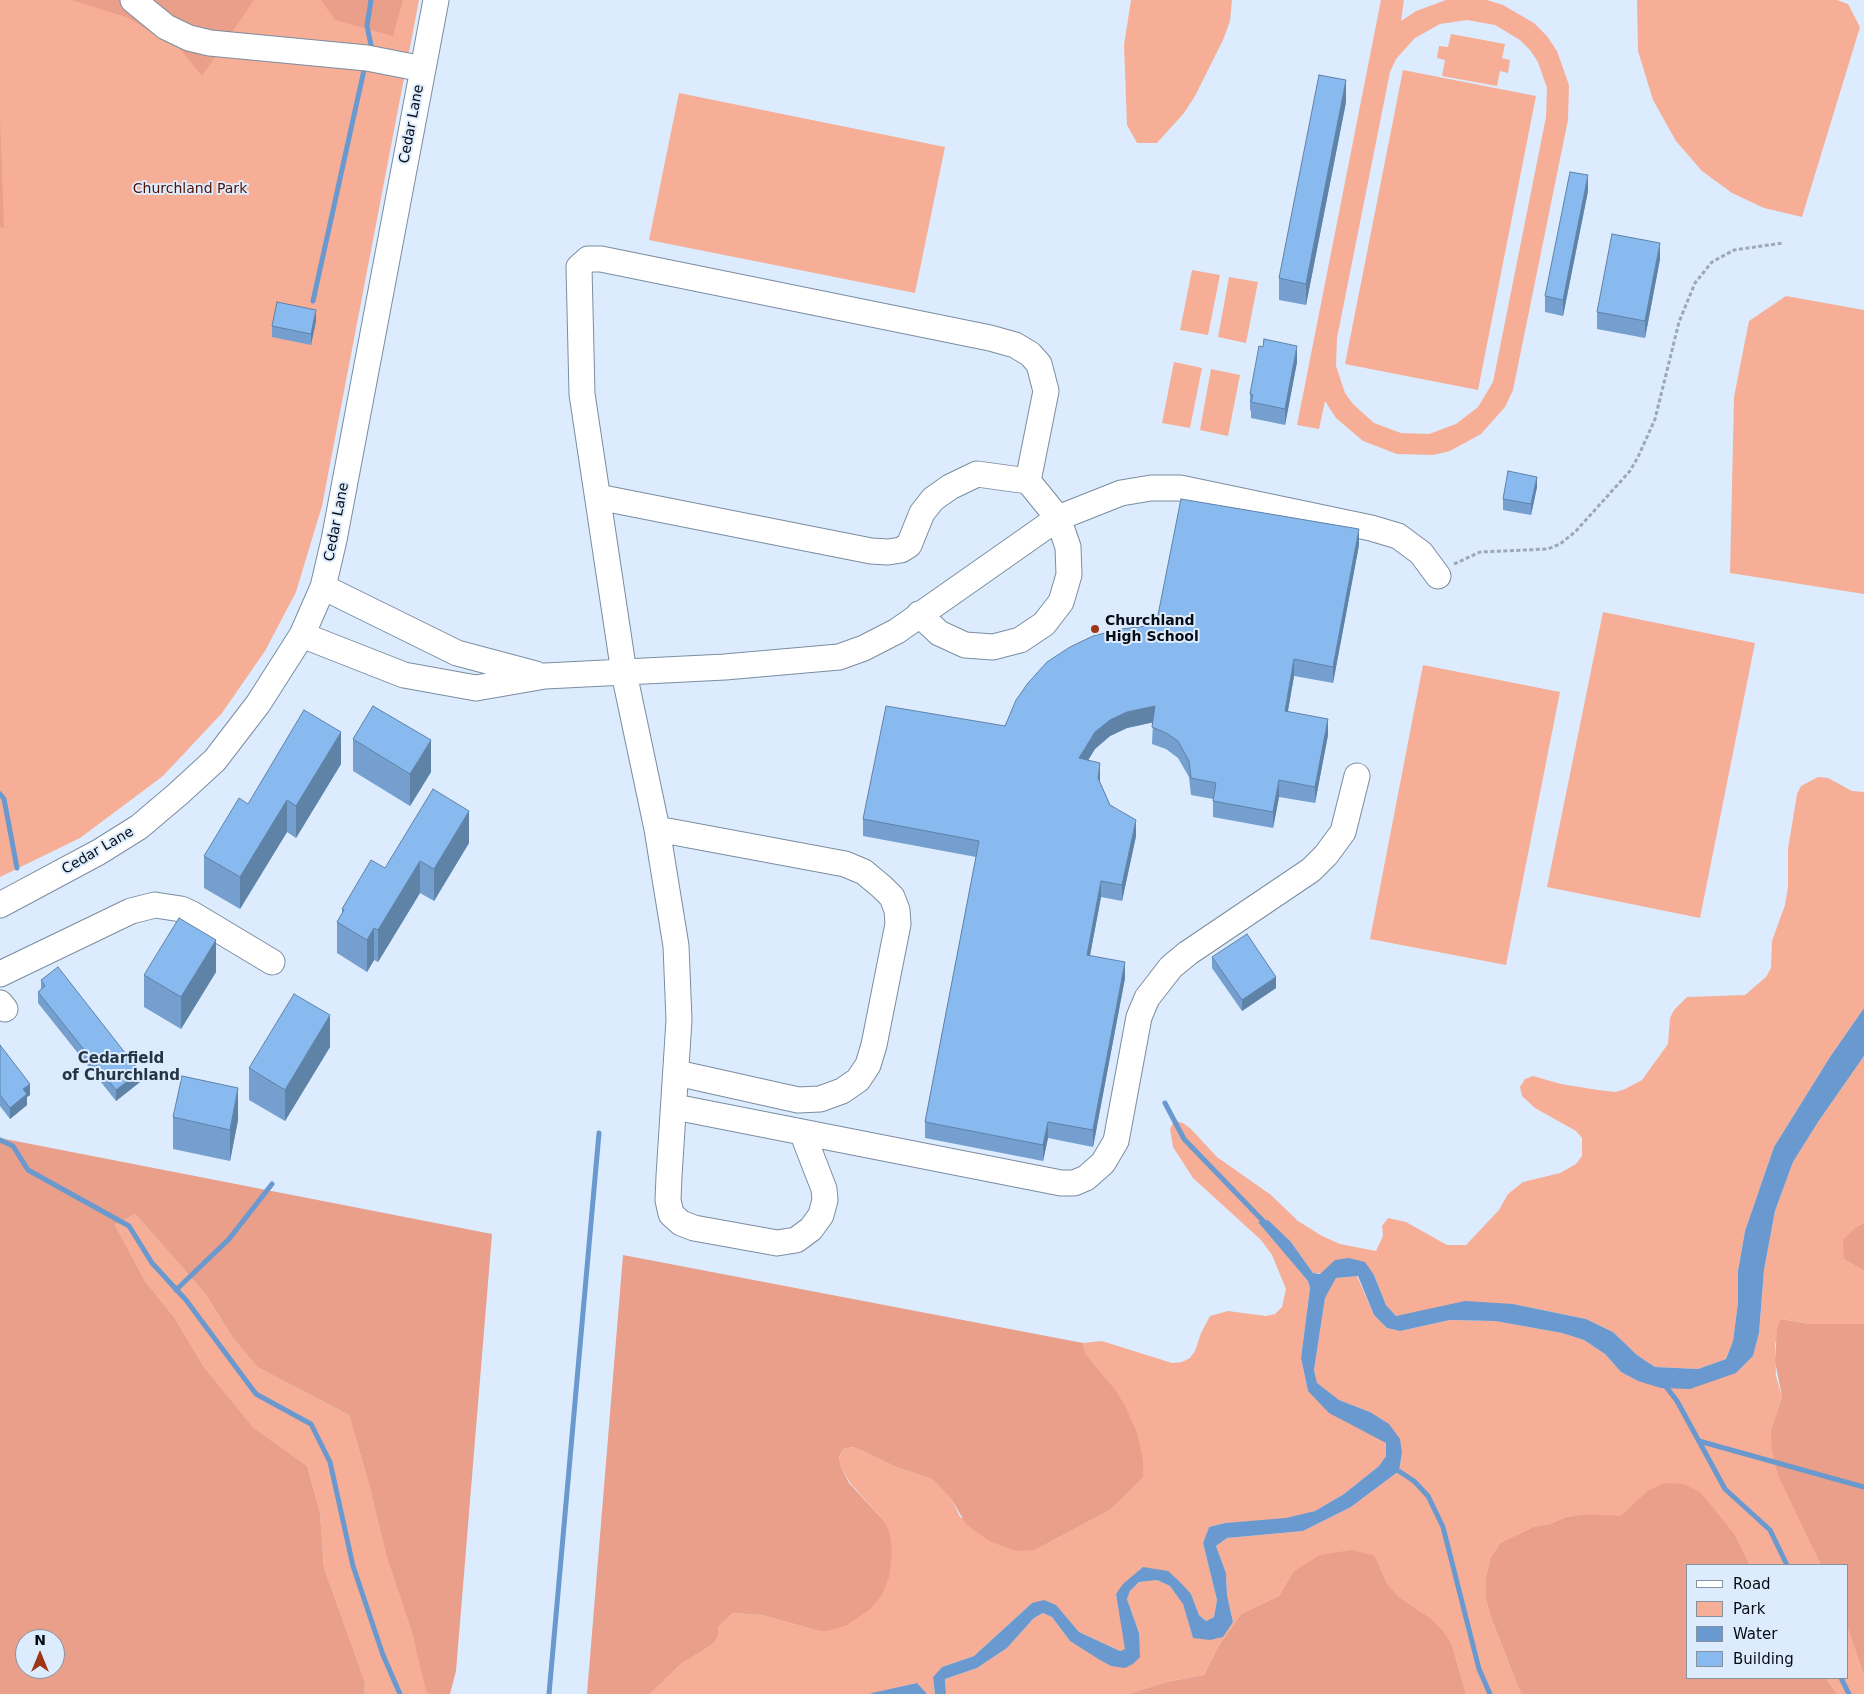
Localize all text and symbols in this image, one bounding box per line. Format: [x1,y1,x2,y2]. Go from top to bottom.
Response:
street label: Cedar Lane [396,83,428,165]
park label: Churchland Park [133,181,247,197]
street label: Cedar Lane [321,481,353,563]
place label: Churchland High School [1105,613,1199,646]
marker: Churchland High School [1089,623,1101,635]
street label: Cedar Lane [59,824,137,878]
district label: Cedarfield of Churchland [62,1050,180,1085]
legend [1686,1564,1849,1679]
text: Road [1733,1575,1771,1593]
text: Park [1733,1600,1765,1618]
text: Water [1733,1625,1777,1643]
north arrow [15,1629,65,1679]
text: N [34,1632,46,1648]
text: Building [1733,1650,1794,1668]

